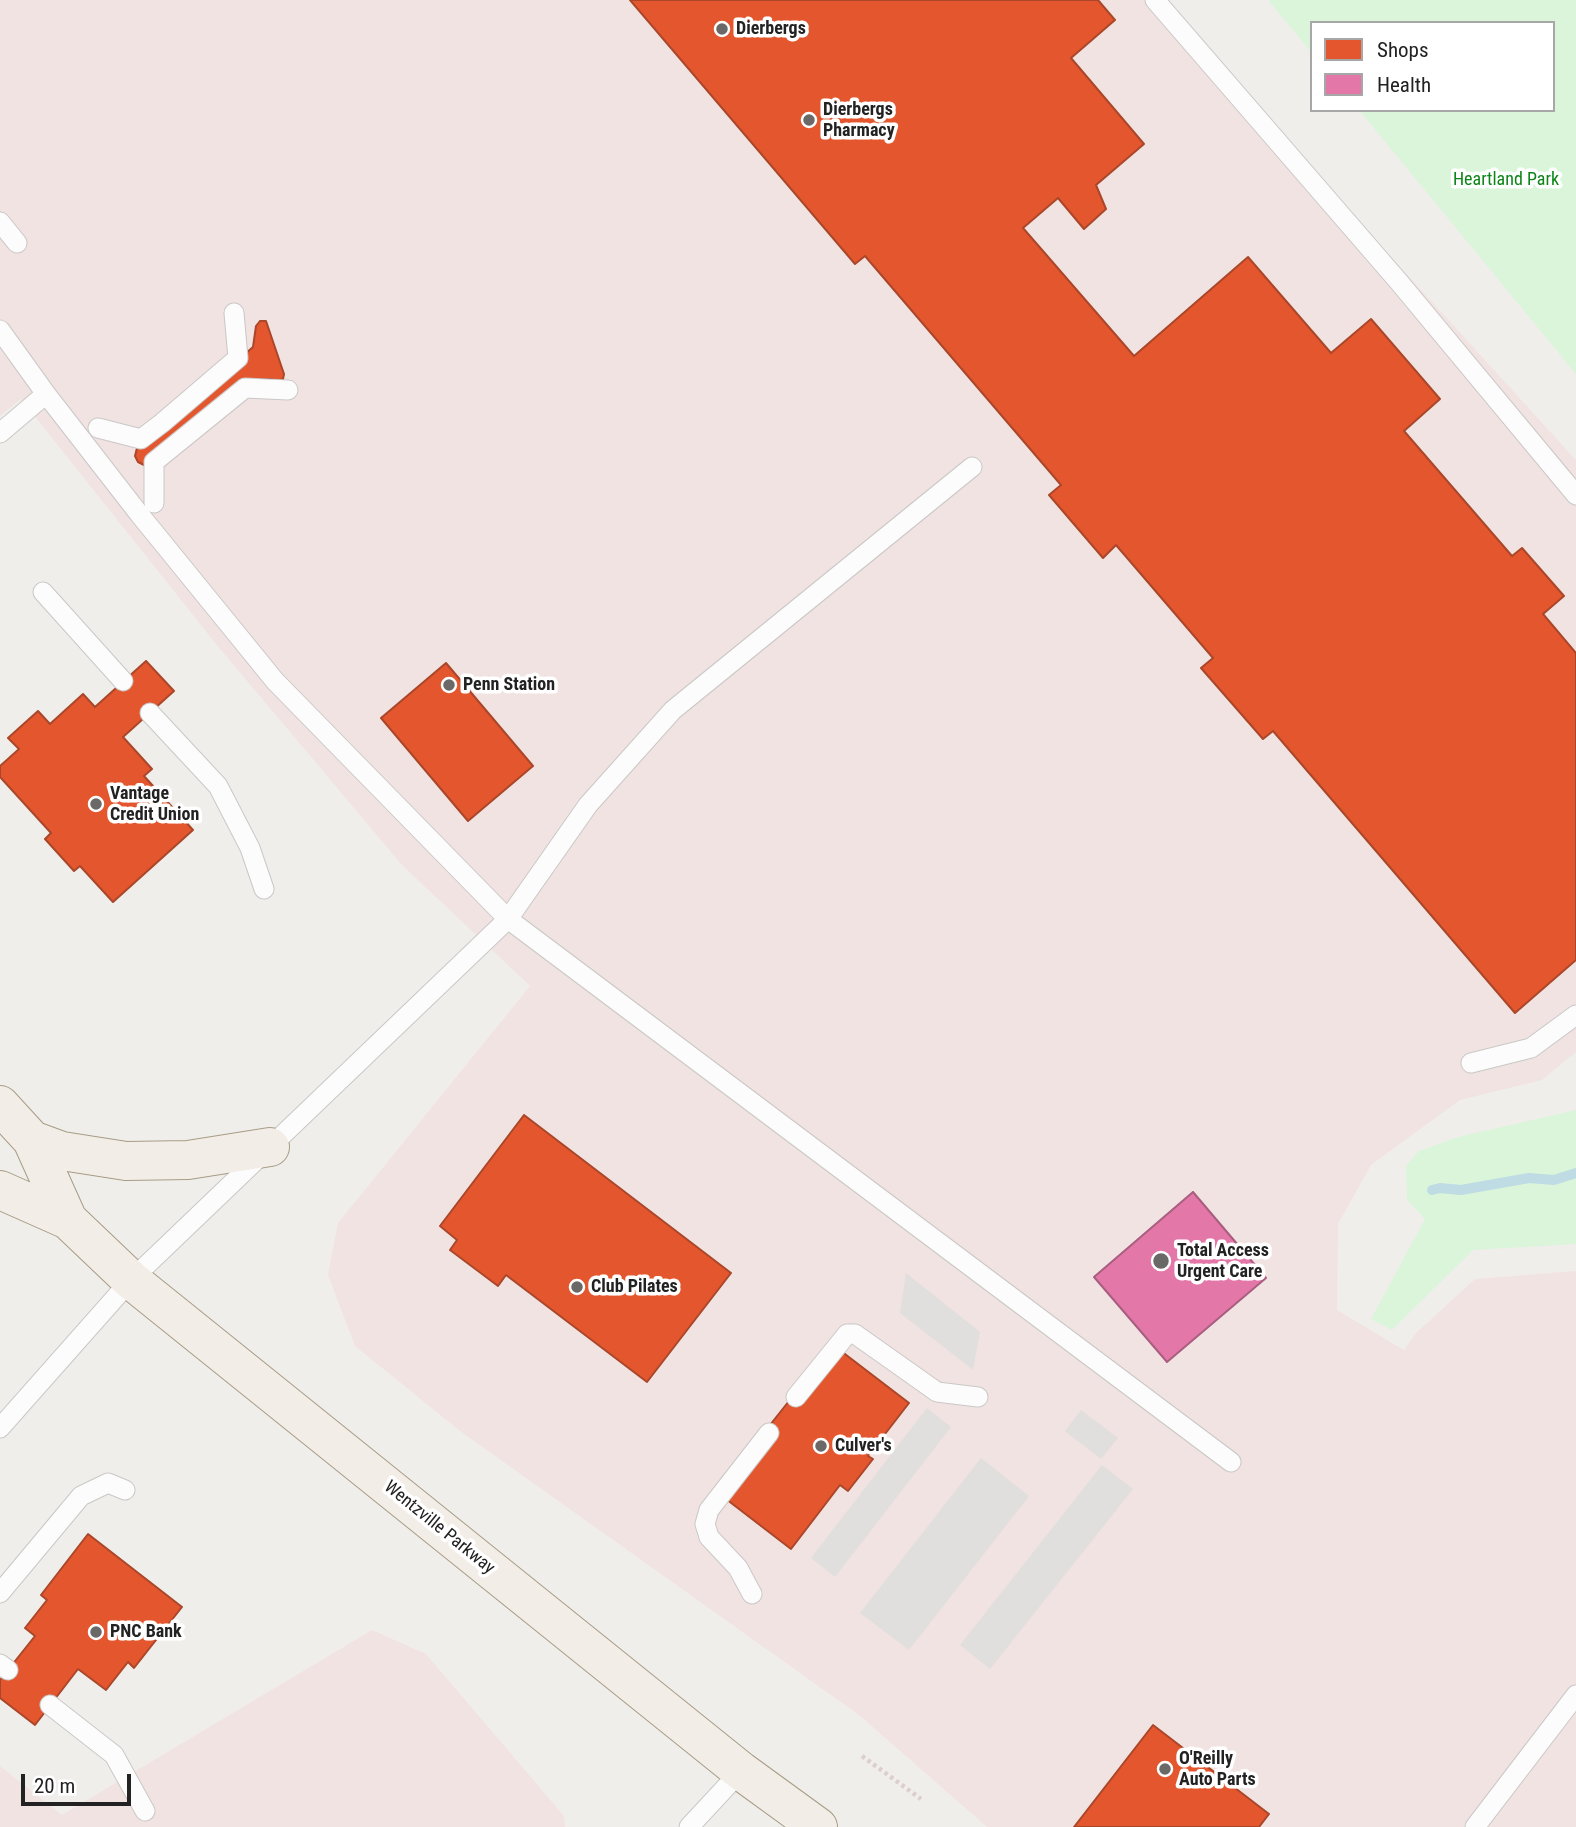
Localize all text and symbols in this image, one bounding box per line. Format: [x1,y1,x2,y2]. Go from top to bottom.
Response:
place label: Dierbergs [736,18,806,40]
marker: Dierbergs [714,21,730,37]
legend [1310,21,1555,112]
text: Shops [1377,38,1429,62]
text: Health [1377,73,1431,97]
place label: Dierbergs Pharmacy [823,99,895,142]
marker: Dierbergs Pharmacy [801,112,817,128]
park label: Heartland Park [1453,169,1559,191]
place label: Penn Station [463,674,555,696]
marker: Penn Station [441,677,457,693]
place label: Vantage Credit Union [110,783,199,826]
marker: Vantage Credit Union [88,796,104,812]
place label: Total Access Urgent Care [1177,1240,1269,1282]
marker: Total Access Urgent Care [1151,1251,1171,1271]
place label: Club Pilates [591,1276,678,1298]
marker: Club Pilates [569,1279,585,1295]
place label: Culver's [835,1435,892,1457]
marker: Culver's [813,1438,829,1454]
street label: Wentzville Parkway [379,1477,499,1579]
place label: PNC Bank [110,1621,182,1643]
marker: PNC Bank [88,1624,104,1640]
place label: O'Reilly Auto Parts [1179,1748,1256,1790]
scale bar [24,1760,135,1804]
marker: O'Reilly Auto Parts [1157,1761,1173,1777]
text: 20 m [34,1774,75,1798]

